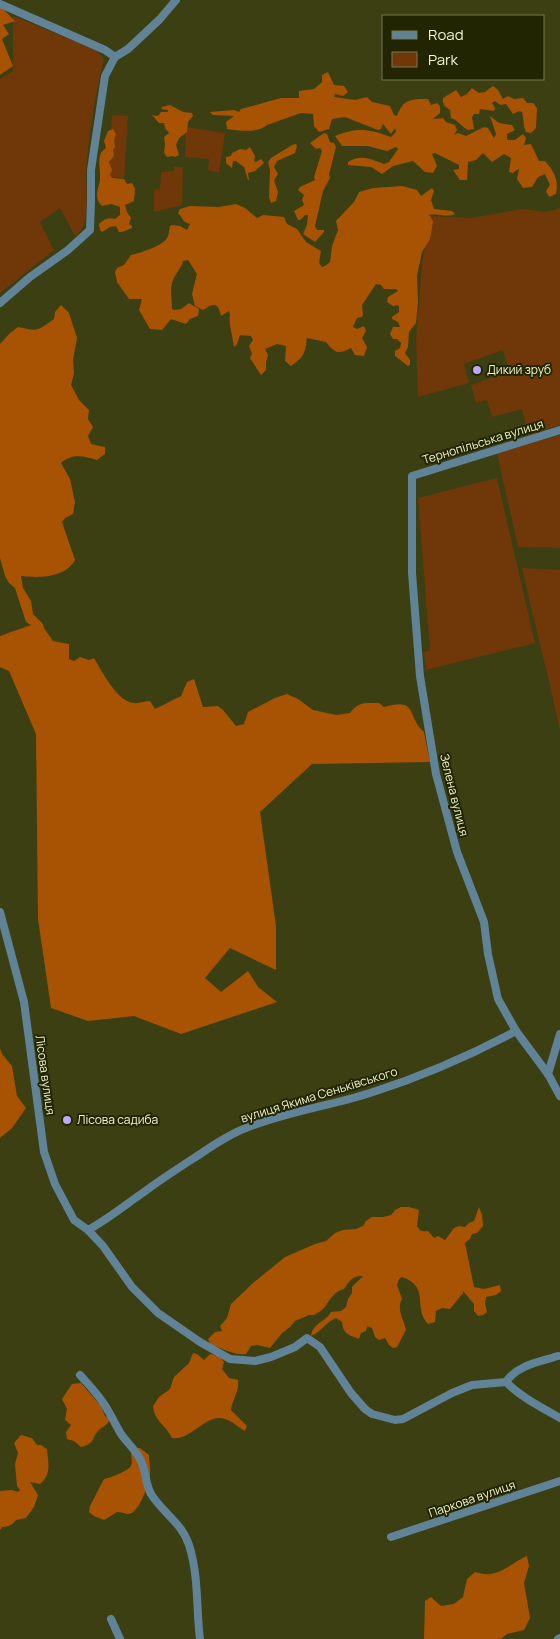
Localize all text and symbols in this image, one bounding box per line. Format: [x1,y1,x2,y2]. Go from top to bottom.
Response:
legend [382,15,545,80]
text: Road [428,24,464,45]
text: Park [428,49,458,70]
place label: Дикий зруб [487,361,551,378]
marker: Дикий зруб [471,364,483,376]
street label: Тернопільська вулиця [420,415,546,468]
street label: Зелена вулиця [436,752,473,838]
street label: Лісова вулиця [31,1034,60,1116]
street label: вулиця Якима Сеньківського [238,1063,399,1127]
place label: Лісова садиба [77,1111,158,1128]
marker: Лісова садиба [61,1114,73,1126]
street label: Паркова вулиця [426,1476,518,1521]

